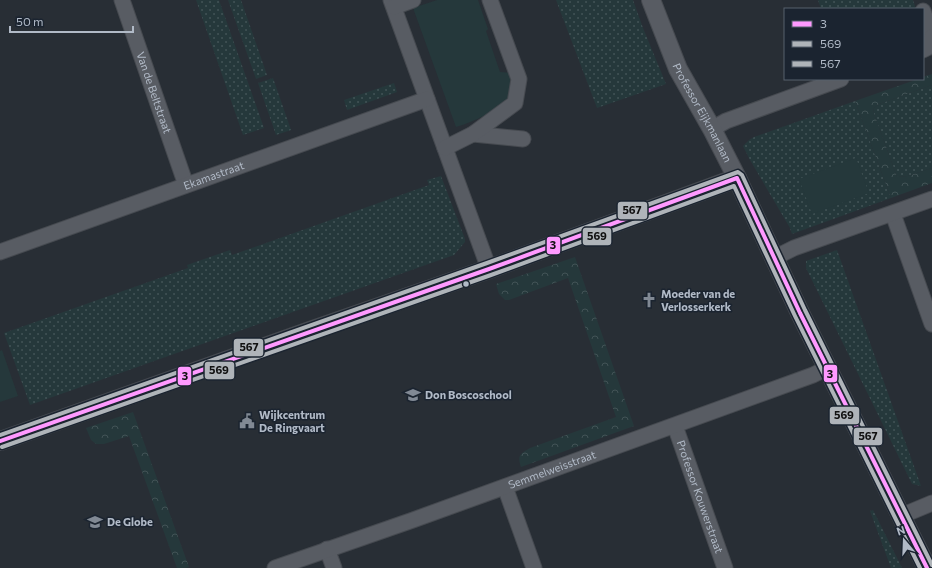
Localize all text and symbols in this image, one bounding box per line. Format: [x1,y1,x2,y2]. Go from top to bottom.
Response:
scale bar [10,8,133,34]
legend [784,8,924,80]
text: 50 m [16,14,44,28]
text: 3 [820,16,827,30]
text: 569 [820,36,841,50]
street label: Van de Beltstraat [134,50,175,135]
text: 567 [820,56,840,70]
street label: Professor Eijkmanlaan [670,61,735,164]
street label: Ekamastraat [181,158,246,192]
line badge: 567 [617,201,648,220]
text: 567 [622,203,642,216]
line badge: 569 [582,227,612,246]
text: 569 [587,229,607,242]
line badge: 3 [546,236,561,255]
text: 3 [550,238,556,251]
unlabelled marker [461,279,471,289]
place label: Moeder van de Verlosserkerk [661,287,735,313]
church icon: Moeder van de Verlosserkerk [640,291,658,309]
line badge: 567 [233,338,264,357]
text: 567 [239,340,259,353]
line badge: 569 [204,361,235,380]
text: 569 [209,363,229,376]
line badge: 3 [823,364,838,383]
line badge: 3 [177,366,192,386]
text: 3 [827,367,833,380]
text: 3 [182,369,188,382]
school or university icon: Don Boscoschool [404,386,422,404]
place label: Don Boscoschool [425,388,512,401]
line badge: 569 [829,406,860,425]
place label: Wijkcentrum De Ringvaart [259,408,326,434]
text: 569 [834,408,854,421]
public building icon: Wijkcentrum De Ringvaart [238,412,256,430]
line badge: 567 [853,427,883,446]
text: 567 [858,429,878,442]
street label: Professor Kouwerstraat [675,438,726,555]
street label: Semmelweisstraat [506,447,598,491]
school or university icon: De Globe [86,513,104,531]
place label: De Globe [107,515,153,528]
north arrow [884,520,924,560]
text: N [895,523,907,538]

